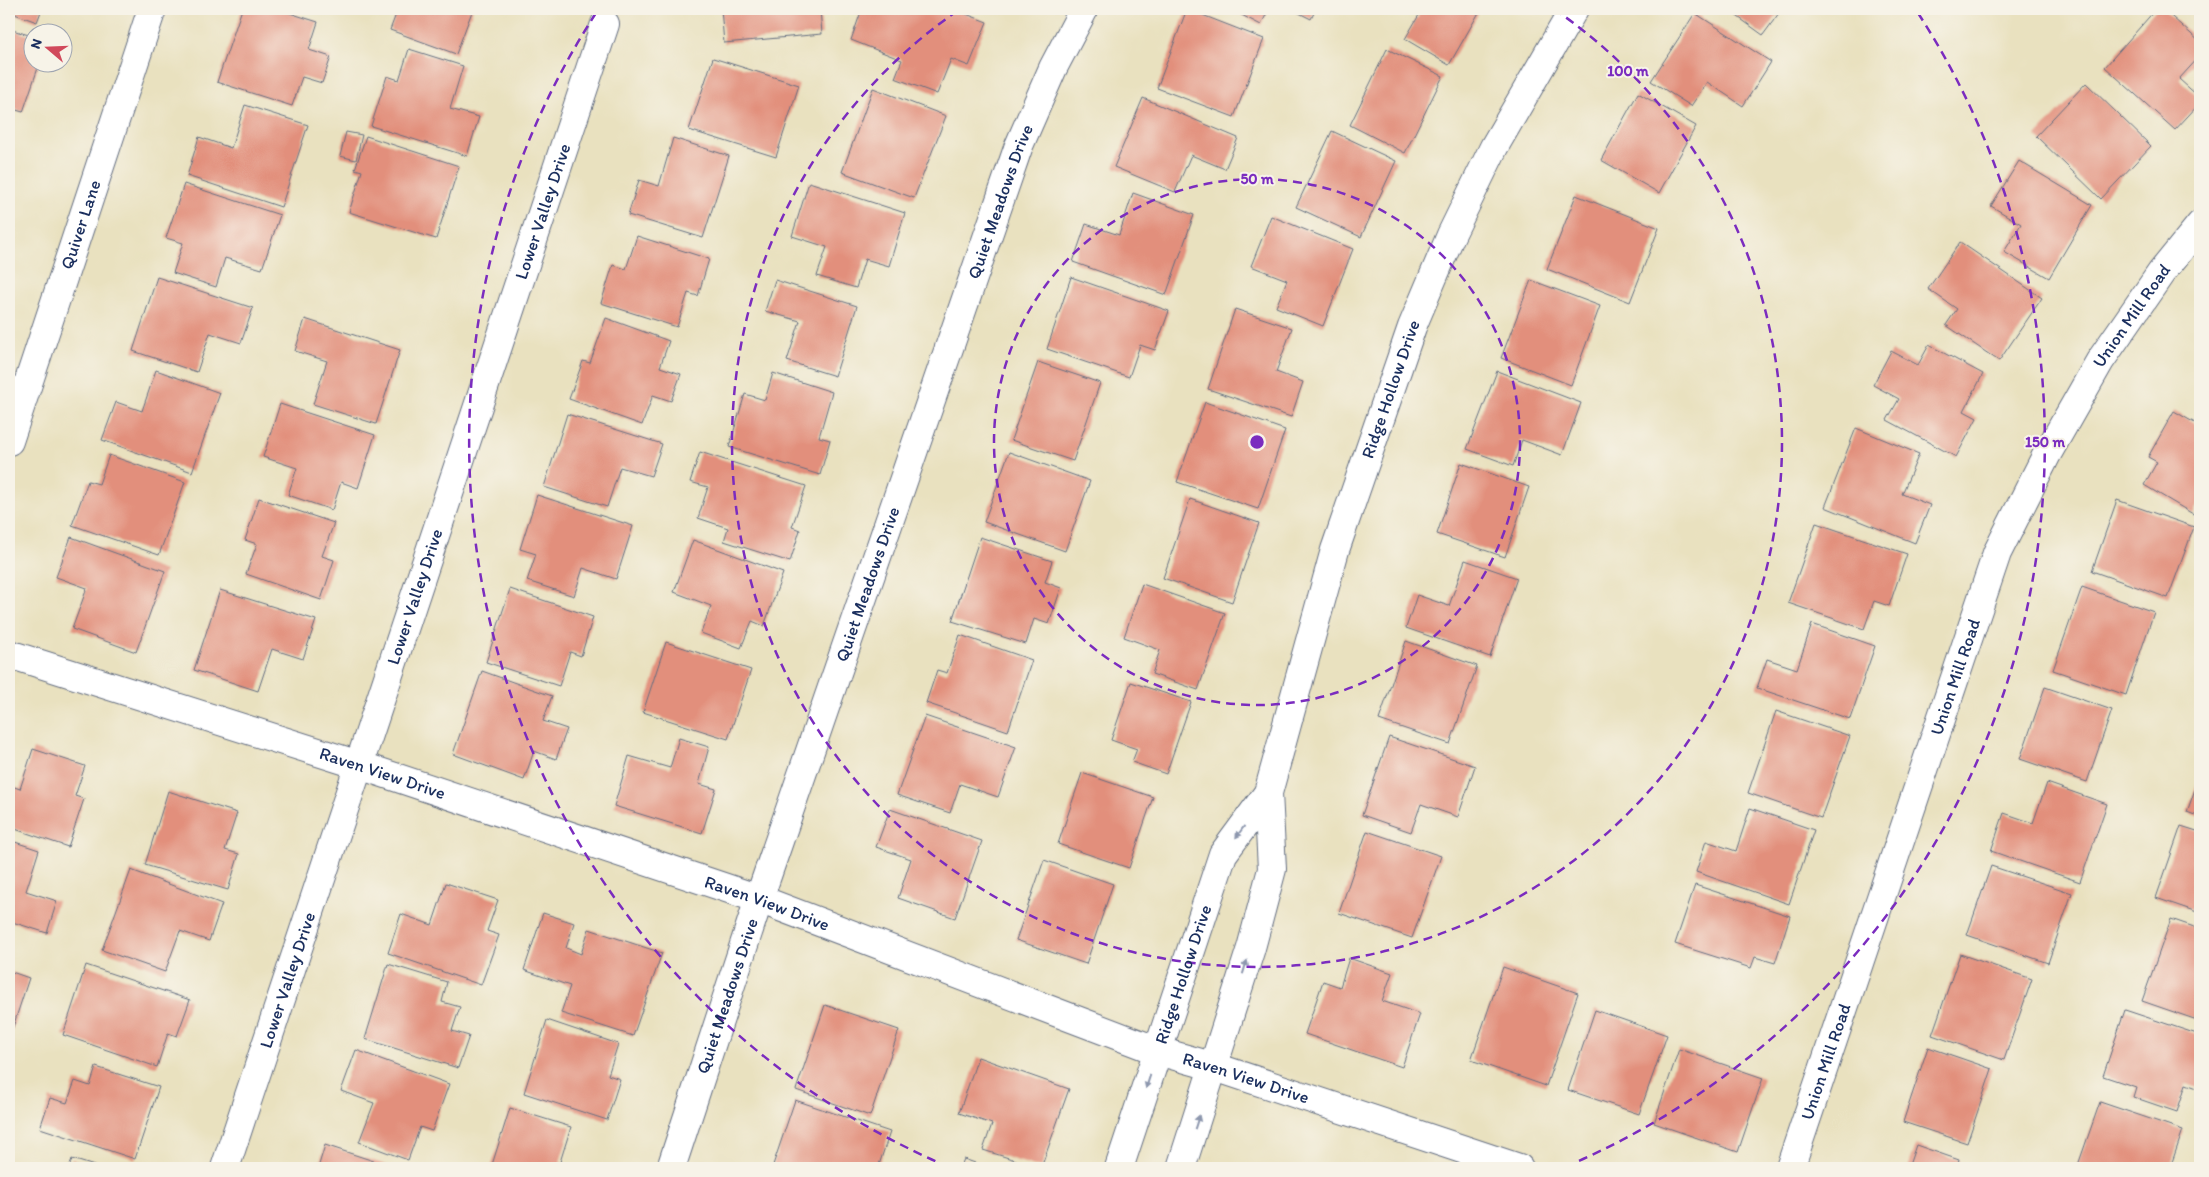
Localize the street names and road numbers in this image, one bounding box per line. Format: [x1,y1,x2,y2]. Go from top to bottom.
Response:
street label: Quiet Meadows Drive [963,121,1038,282]
street label: Lower Valley Drive [510,141,576,282]
street label: Quiver Lane [56,177,106,272]
street label: Union Mill Road [2088,259,2175,372]
street label: Ridge Hollow Drive [1356,316,1425,461]
street label: Quiet Meadows Drive [831,504,904,665]
street label: Lower Valley Drive [382,526,448,668]
street label: Union Mill Road [1925,616,1985,738]
street label: Raven View Drive [317,742,448,804]
street label: Raven View Drive [702,871,833,936]
street label: Ridge Hollow Drive [1150,902,1216,1047]
street label: Lower Valley Drive [255,909,320,1051]
street label: Quiet Meadows Drive [692,915,763,1077]
street label: Union Mill Road [1796,1000,1856,1123]
street label: Raven View Drive [1180,1047,1312,1109]

